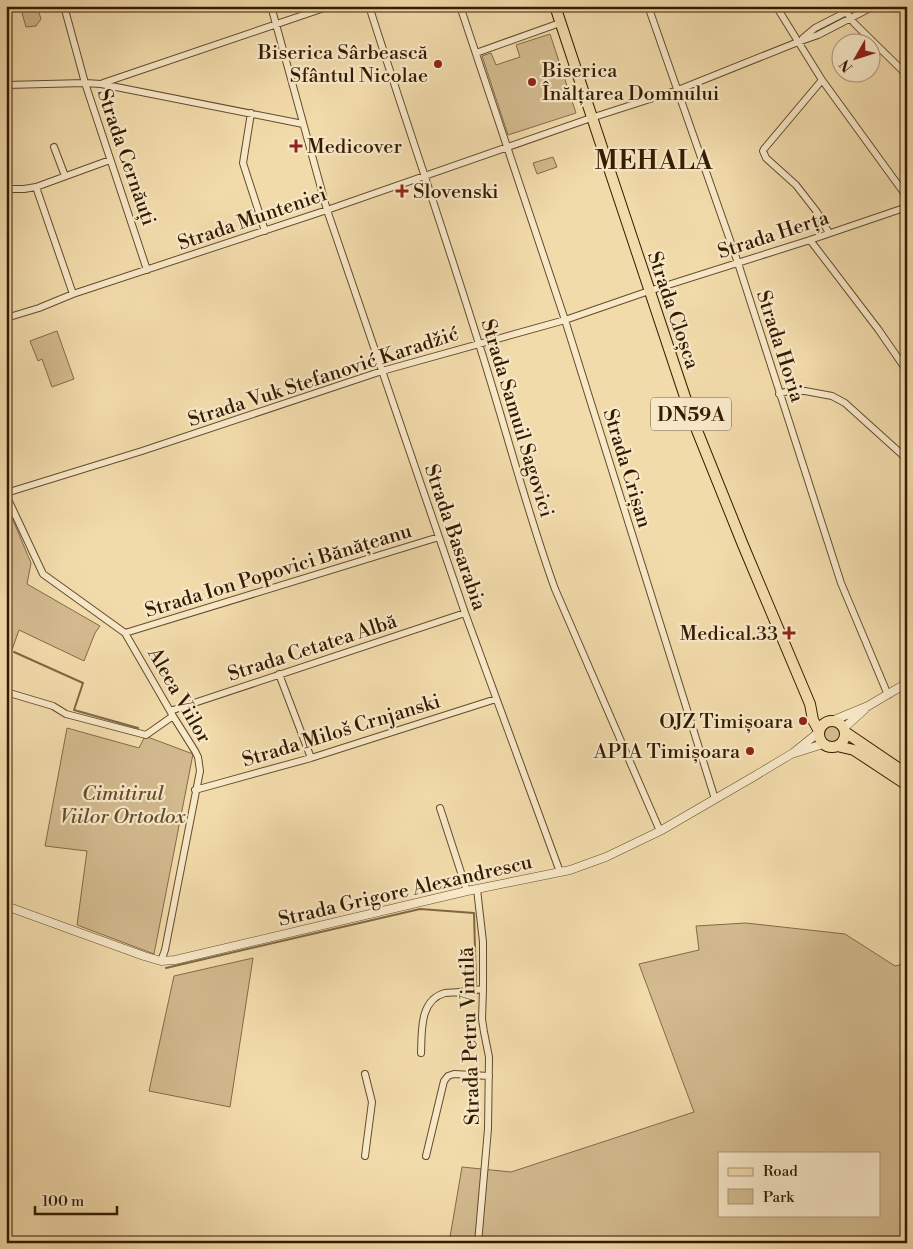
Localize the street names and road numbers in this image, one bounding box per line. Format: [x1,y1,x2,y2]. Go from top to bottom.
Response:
street label: Strada Cernăuți [91,86,161,229]
street label: Strada Munteniei [175,182,331,257]
street label: Strada Herța [715,205,833,265]
street label: Strada Cloșca [641,248,705,373]
street label: Strada Horia [750,287,810,406]
street label: Strada Samuil Sagovici [474,316,559,521]
street label: Strada Vuk Stefanović Karadžić [185,322,462,433]
road number: DN59A [651,398,731,430]
street label: Strada Crișan [597,406,657,531]
street label: Strada Basarabia [418,461,492,615]
street label: Strada Ion Popovici Bănățeanu [142,519,415,624]
street label: Strada Cetatea Albă [225,609,401,688]
street label: Aleea Viilor [141,643,216,748]
street label: Strada Miloš Crnjanski [239,689,444,774]
street label: Strada Grigore Alexandrescu [276,850,535,933]
street label: Strada Petru Vintilă [455,945,486,1126]

